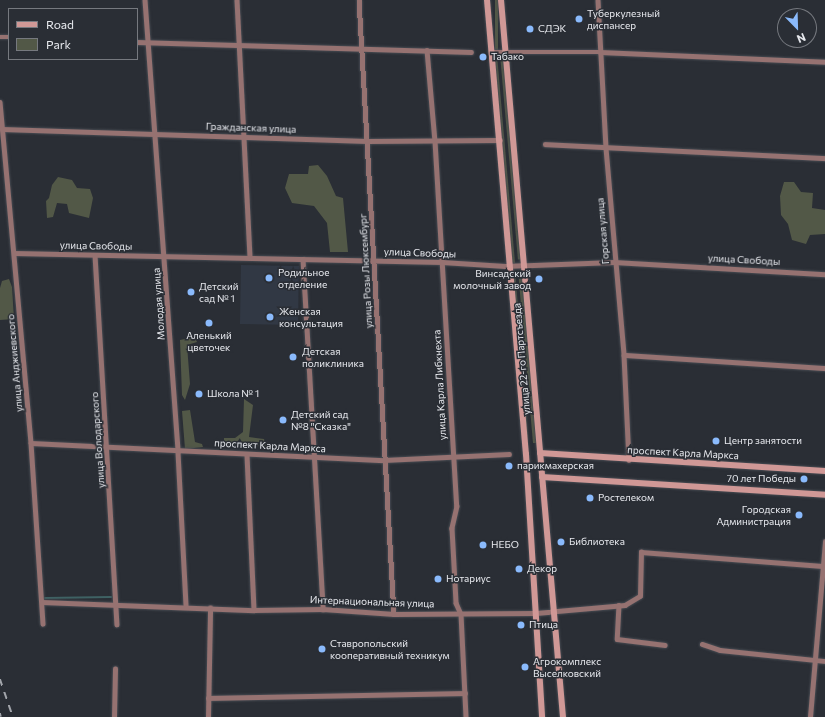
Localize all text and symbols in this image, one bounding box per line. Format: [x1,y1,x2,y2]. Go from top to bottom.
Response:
place label: Туберкулезный диспансер [587,7,660,30]
legend [8,8,138,60]
north arrow [777,8,817,48]
marker: Туберкулезный диспансер [574,14,584,24]
text: Road [46,17,74,31]
place label: СДЭК [538,23,566,35]
marker: СДЭК [525,24,535,34]
text: N [795,31,808,46]
text: Park [46,37,71,51]
place label: Табако [491,51,524,63]
marker: Табако [478,52,488,62]
street label: Гражданская улица [206,120,296,136]
street label: Горская улица [594,197,612,265]
street label: улица Розы Люксембург [357,213,375,329]
street label: улица Свободы [60,239,132,253]
street label: улица Свободы [384,246,456,260]
street label: улица Свободы [708,252,780,268]
place label: Родильное отделение [278,266,329,290]
street label: Молодая улица [150,267,168,341]
place label: Винсадский молочный завод [453,267,531,290]
marker: Родильное отделение [263,272,275,284]
marker: Винсадский молочный завод [534,274,544,284]
place label: Детский сад № 1 [199,280,239,304]
marker: Детский сад № 1 [186,287,196,297]
street label: улица 22-го Партсъезда [511,303,533,415]
place label: Женская консультация [279,305,343,328]
marker: Женская консультация [264,311,276,323]
street label: улица Анджиевского [5,314,25,412]
marker: Аленький цветочек [204,318,214,328]
place label: Аленький цветочек [186,329,232,352]
street label: улица Карла Либкнехта [431,329,449,441]
place label: Детская поликлиника [302,345,364,368]
marker: Детская поликлиника [287,351,299,363]
place label: Школа № 1 [207,388,259,400]
marker: Школа № 1 [194,389,204,399]
street label: улица Володарского [89,391,107,489]
place label: Детский сад №8 "Сказка" [291,408,351,432]
marker: Детский сад №8 "Сказка" [278,415,288,425]
place label: Центр занятости [724,435,802,447]
marker: Центр занятости [711,436,721,446]
street label: проспект Карла Маркса [214,437,326,455]
street label: проспект Карла Маркса [627,444,739,462]
place label: парикмахерская [517,460,594,472]
marker: парикмахерская [504,461,514,471]
place label: 70 лет Победы [727,473,796,485]
marker: 70 лет Победы [799,474,809,484]
place label: Ростелеком [598,492,654,504]
marker: Ростелеком [585,493,595,503]
place label: Городская Администрация [716,503,791,526]
marker: Городская Администрация [794,510,804,520]
place label: Библиотека [569,536,625,548]
marker: Библиотека [556,537,566,547]
place label: НЕБО [491,539,519,551]
marker: НЕБО [478,540,488,550]
place label: Декор [527,563,557,575]
marker: Декор [514,564,524,574]
place label: Нотариус [446,573,491,585]
marker: Нотариус [433,574,443,584]
street label: Интернациональная улица [310,594,434,610]
place label: Птица [529,619,558,631]
marker: Птица [516,620,526,630]
place label: Ставропольский кооперативный техникум [330,637,450,660]
marker: Ставропольский кооперативный техникум [317,644,327,654]
place label: Агрокомплекс Выселковский [533,655,601,678]
marker: Агрокомплекс Выселковский [520,662,530,672]

